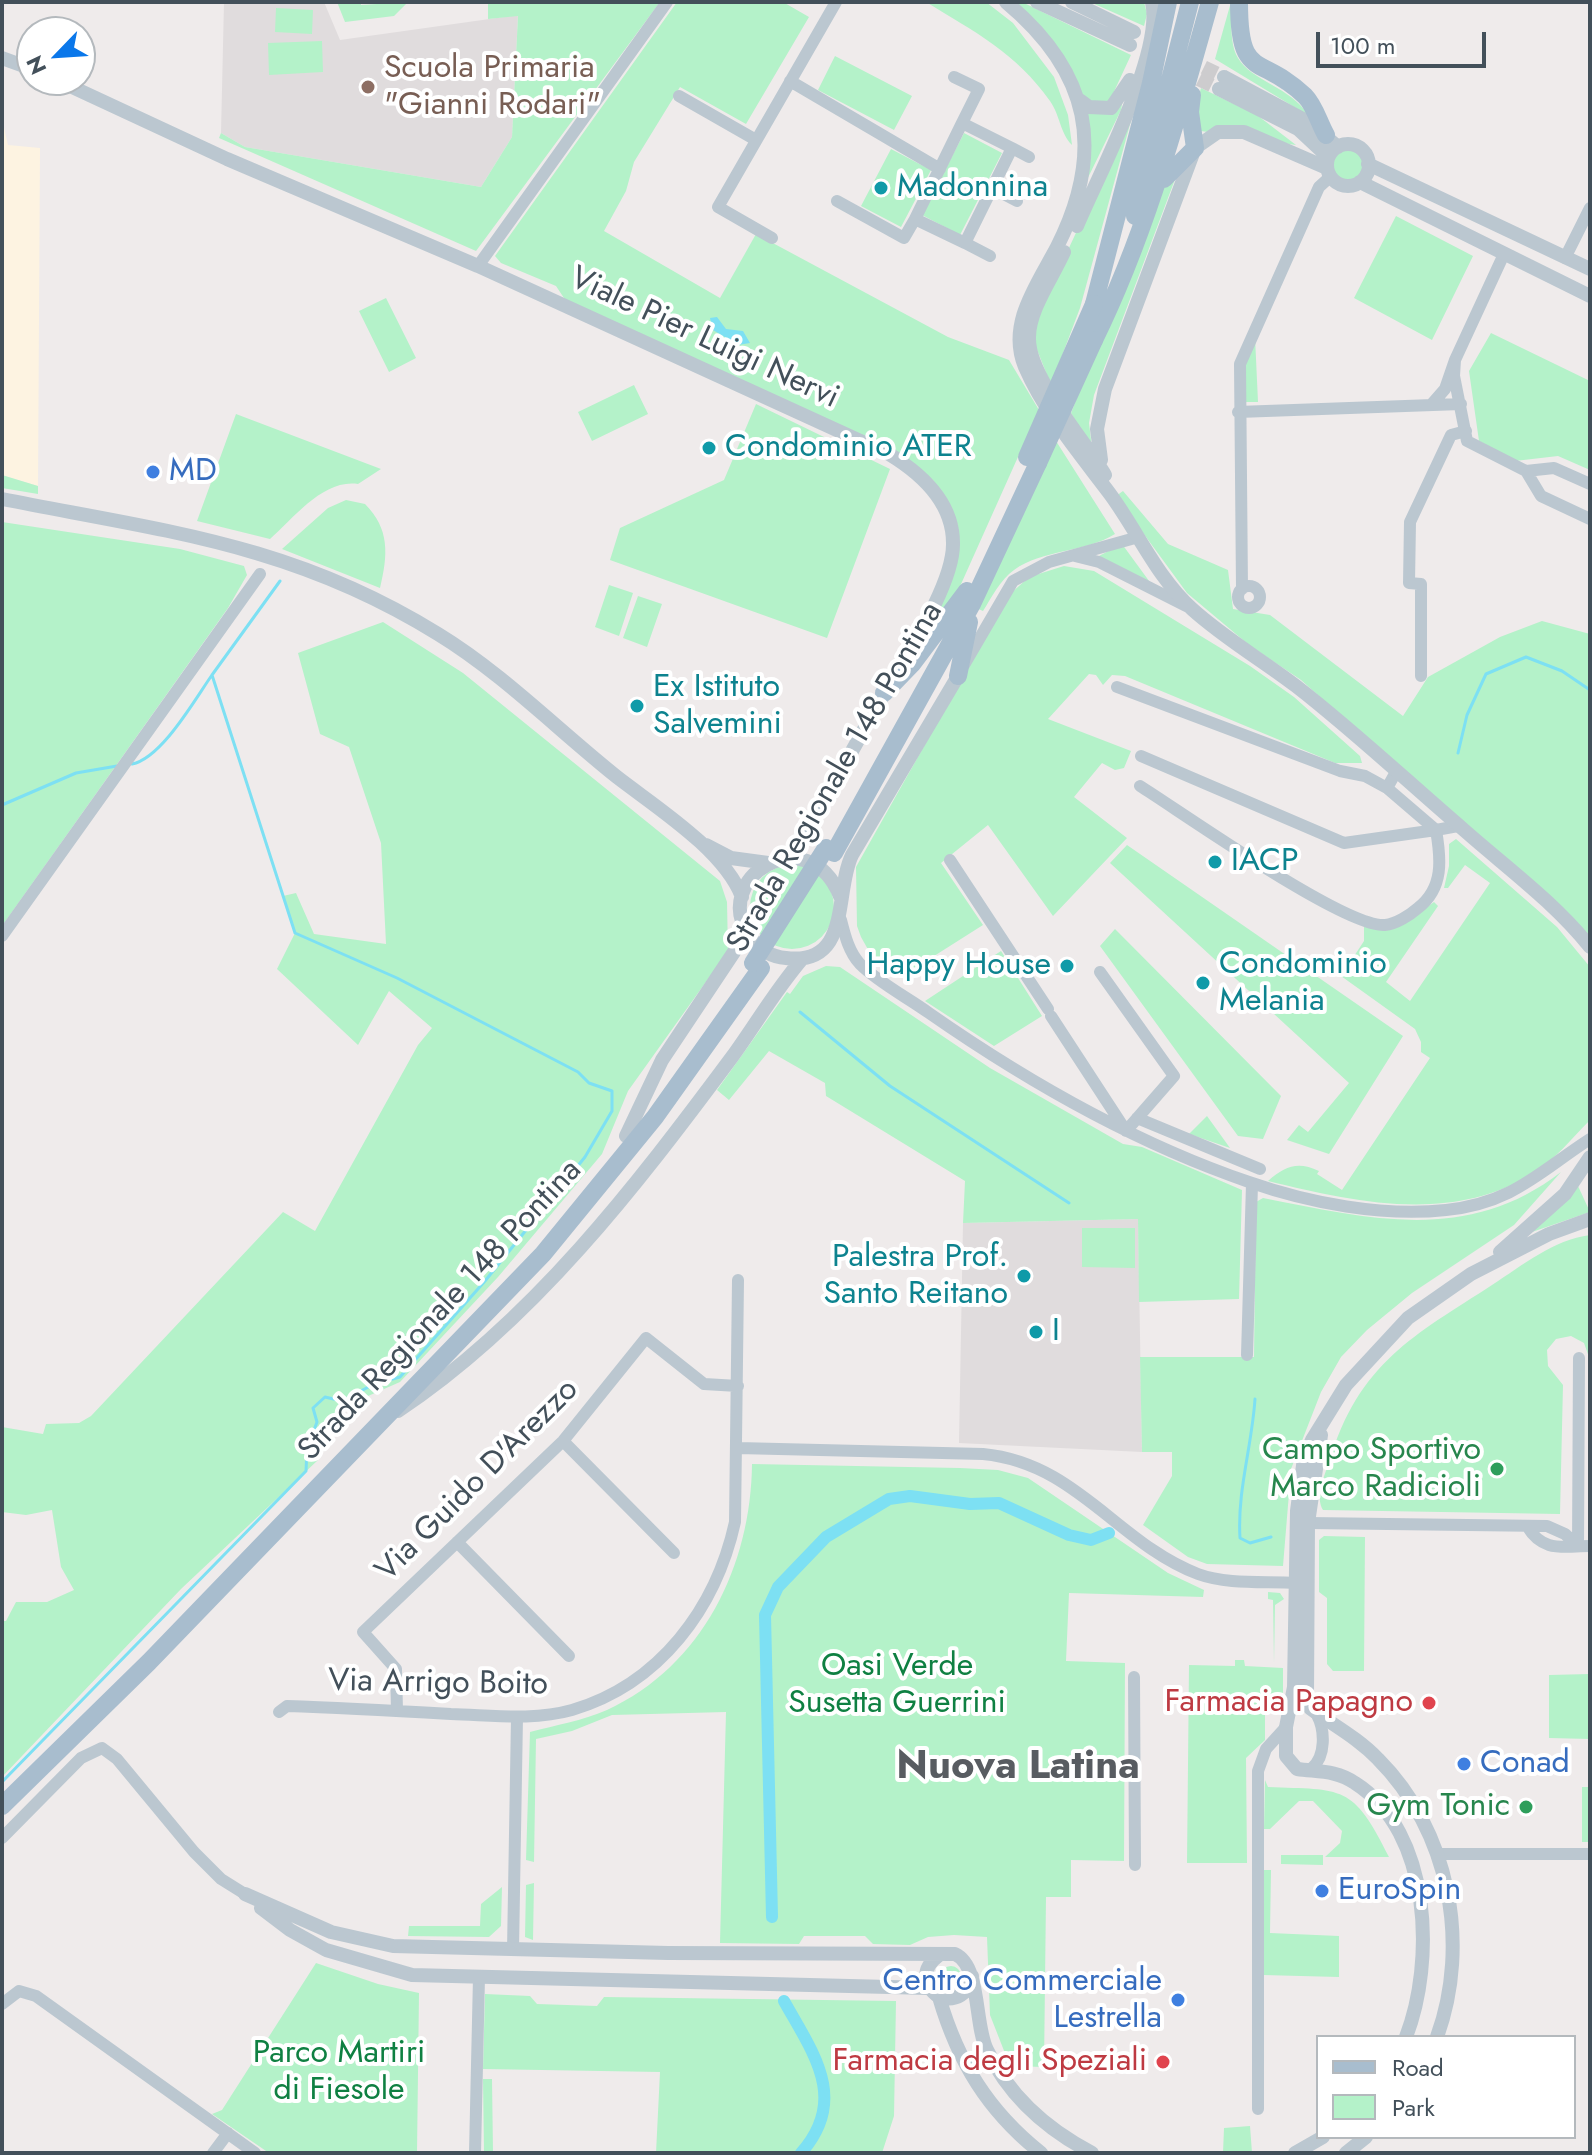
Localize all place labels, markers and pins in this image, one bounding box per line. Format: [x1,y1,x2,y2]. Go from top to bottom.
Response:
place label: Scuola Primaria "Gianni Rodari" [384,50,601,125]
marker: Scuola Primaria "Gianni Rodari" [359,78,377,96]
place label: Madonnina [897,169,1048,207]
marker: Madonnina [872,179,890,197]
place label: Condominio ATER [725,429,972,467]
marker: Condominio ATER [700,439,718,457]
place label: MD [169,453,217,491]
marker: MD [144,463,162,481]
place label: Ex Istituto Salvemini [653,669,782,744]
marker: Ex Istituto Salvemini [628,697,646,715]
place label: IACP [1231,843,1298,881]
marker: IACP [1206,853,1224,871]
place label: Condominio Melania [1219,946,1387,1021]
place label: Happy House [867,947,1051,985]
marker: Happy House [1058,957,1076,975]
marker: Condominio Melania [1194,974,1212,992]
place label: Palestra Prof. Santo Reitano [823,1239,1008,1314]
marker: Palestra Prof. Santo Reitano [1015,1267,1033,1285]
place label: I [1052,1313,1060,1351]
marker: I [1027,1323,1045,1341]
place label: Campo Sportivo Marco Radicioli [1262,1432,1481,1507]
marker: Campo Sportivo Marco Radicioli [1488,1460,1506,1478]
place label: Farmacia Papagno [1165,1684,1413,1722]
marker: Farmacia Papagno [1420,1694,1438,1712]
place label: Conad [1480,1745,1570,1783]
marker: Conad [1455,1755,1473,1773]
place label: Gym Tonic [1367,1788,1510,1826]
marker: Gym Tonic [1517,1798,1535,1816]
place label: EuroSpin [1338,1872,1461,1910]
marker: EuroSpin [1313,1882,1331,1900]
place label: Centro Commerciale Lestrella [882,1963,1162,2038]
marker: Centro Commerciale Lestrella [1169,1991,1187,2009]
place label: Farmacia degli Speziali [833,2043,1147,2081]
marker: Farmacia degli Speziali [1154,2053,1172,2071]

